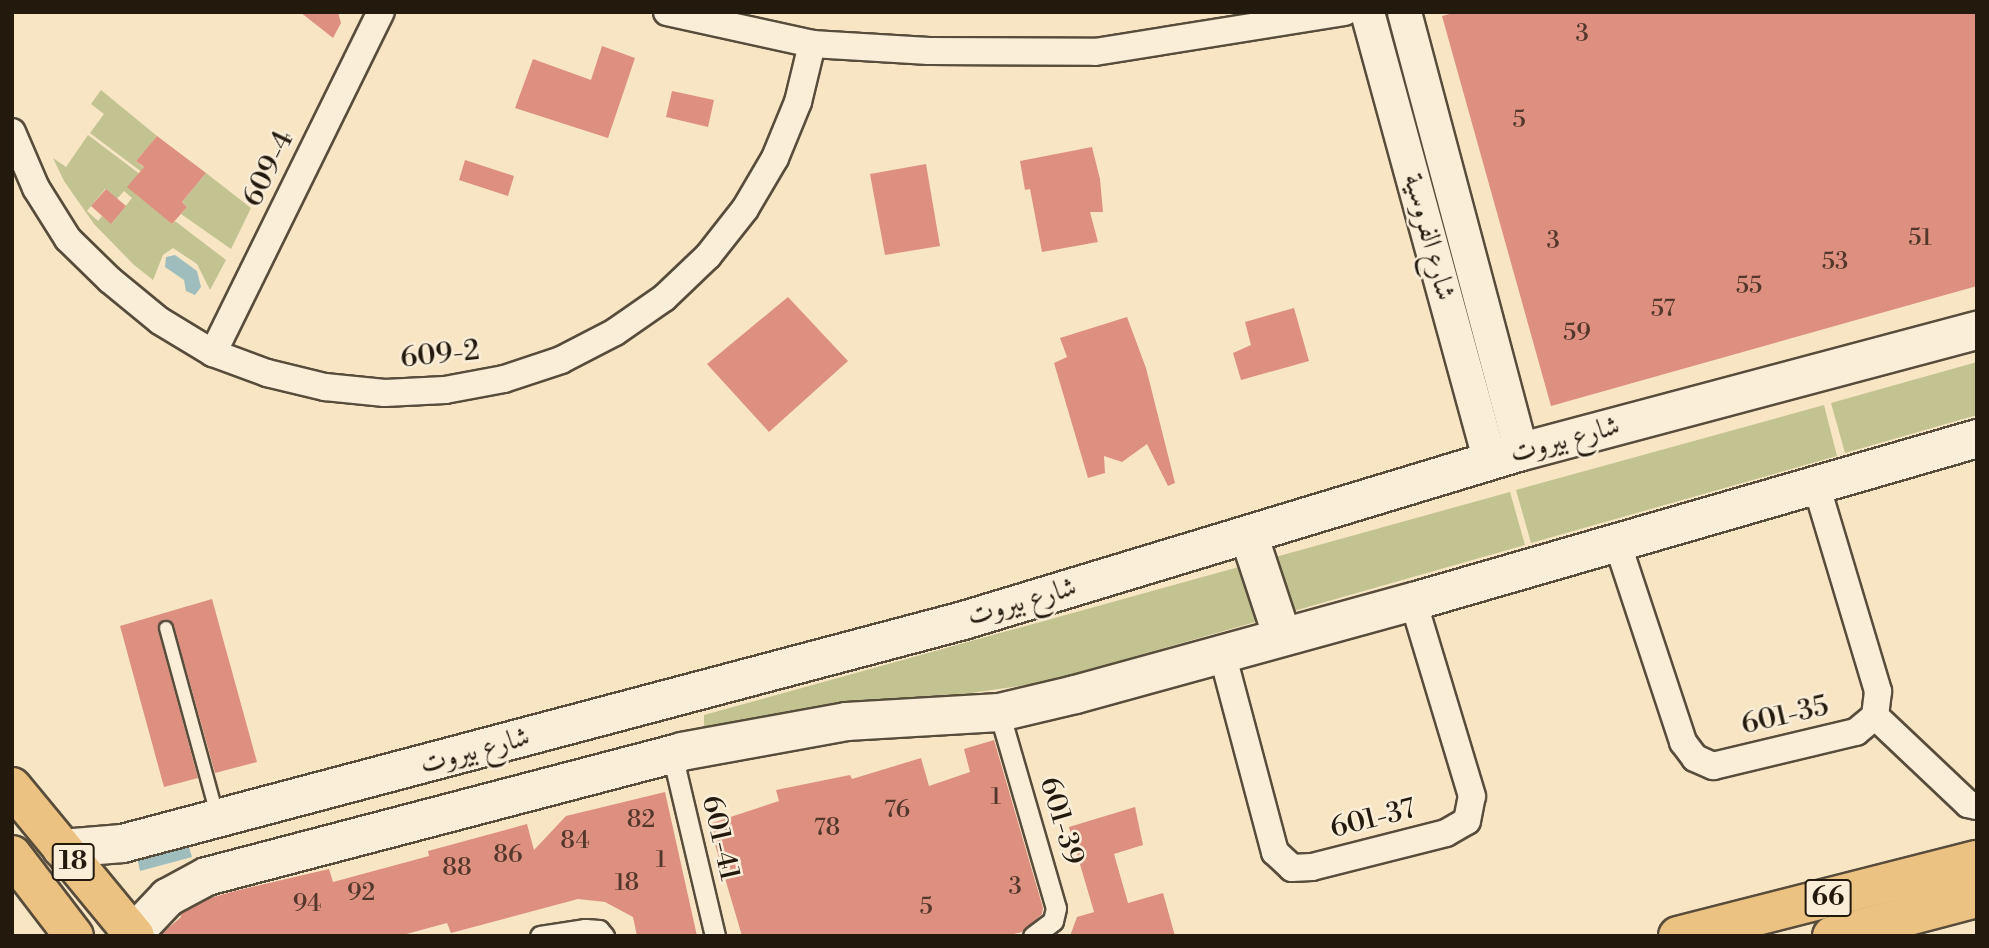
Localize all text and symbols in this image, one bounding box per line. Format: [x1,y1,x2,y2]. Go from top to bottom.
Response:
house number: 3 [1575,21,1589,49]
house number: 5 [1512,107,1526,135]
street label: 609-4 [236,126,302,212]
street label: شارع الفروسية [1396,170,1462,304]
house number: 51 [1908,225,1932,253]
house number: 3 [1546,228,1560,256]
house number: 53 [1822,249,1848,277]
house number: 55 [1736,273,1762,301]
house number: 57 [1651,296,1675,324]
house number: 59 [1563,320,1591,348]
street label: 609-2 [399,334,481,376]
street label: شارع بيروت [1506,409,1624,471]
street label: شارع بيروت [963,570,1081,634]
street label: 601-35 [1738,690,1832,742]
street label: شارع بيروت [416,720,534,782]
street label: 601-39 [1032,773,1090,869]
house number: 1 [991,784,1001,812]
street label: 601-41 [694,792,746,884]
street label: 601-37 [1327,792,1419,846]
house number: 76 [884,797,910,825]
house number: 82 [627,807,655,835]
house number: 78 [814,815,840,843]
house number: 84 [560,828,590,856]
road number: 18 [50,840,96,884]
house number: 86 [493,842,523,870]
house number: 1 [656,847,666,875]
house number: 88 [442,855,472,883]
house number: 18 [615,870,639,898]
house number: 3 [1008,874,1022,902]
road number: 66 [1804,876,1853,920]
house number: 92 [347,880,375,908]
house number: 94 [293,891,321,919]
house number: 5 [919,894,933,922]

